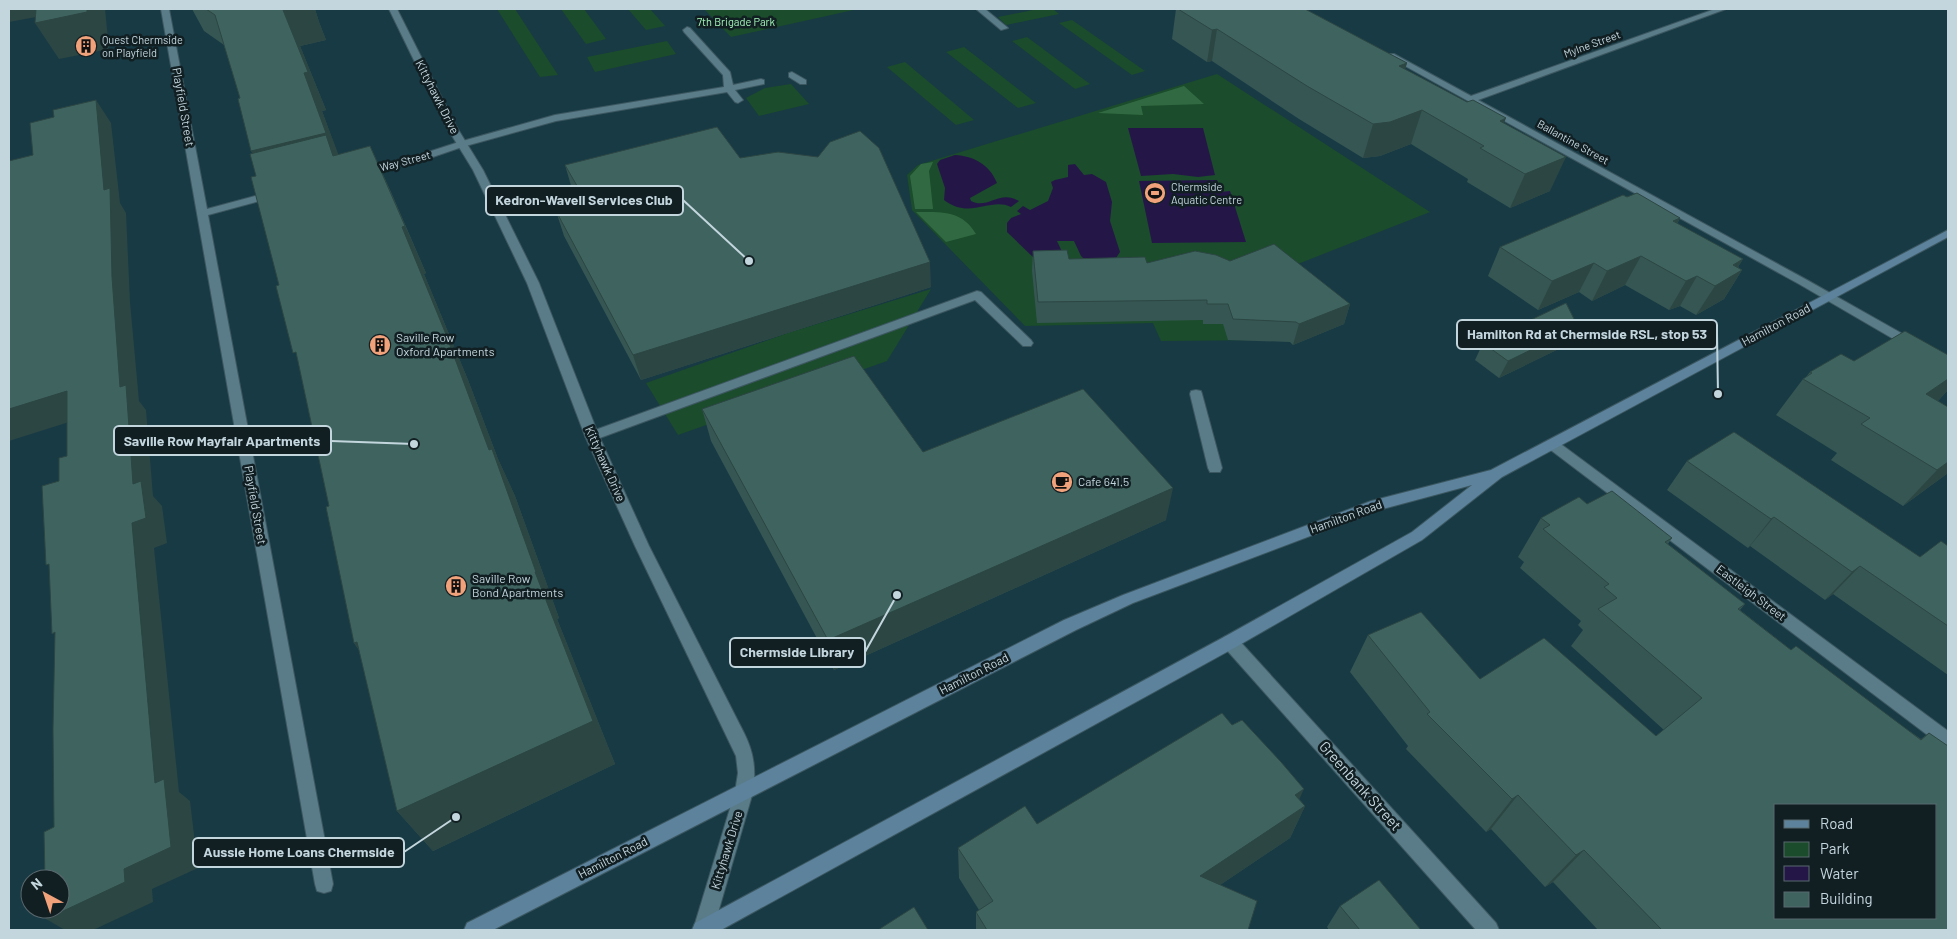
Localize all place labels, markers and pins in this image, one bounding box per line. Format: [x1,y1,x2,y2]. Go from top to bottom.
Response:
place label: Quest Chermside on Playfield [102,33,183,59]
building icon: Quest Chermside on Playfield [74,34,98,58]
place label: Chermside Aquatic Centre [1171,180,1242,206]
sports icon: Chermside Aquatic Centre [1143,181,1167,205]
callout: Kedron-Wavell Services Club [486,186,683,215]
callout: Hamilton Rd at Chermside RSL, stop 53 [1457,320,1717,349]
place label: Saville Row Oxford Apartments [396,330,495,358]
building icon: Saville Row Oxford Apartments [368,333,392,357]
callout: Saville Row Mayfair Apartments [114,426,331,455]
cafe icon: Cafe 641.5 [1050,470,1074,494]
place label: Cafe 641.5 [1078,474,1129,488]
place label: Saville Row Bond Apartments [472,571,563,599]
building icon: Saville Row Bond Apartments [444,574,468,598]
callout: Chermside Library [730,638,865,667]
callout: Aussie Home Loans Chermside [193,838,404,867]

